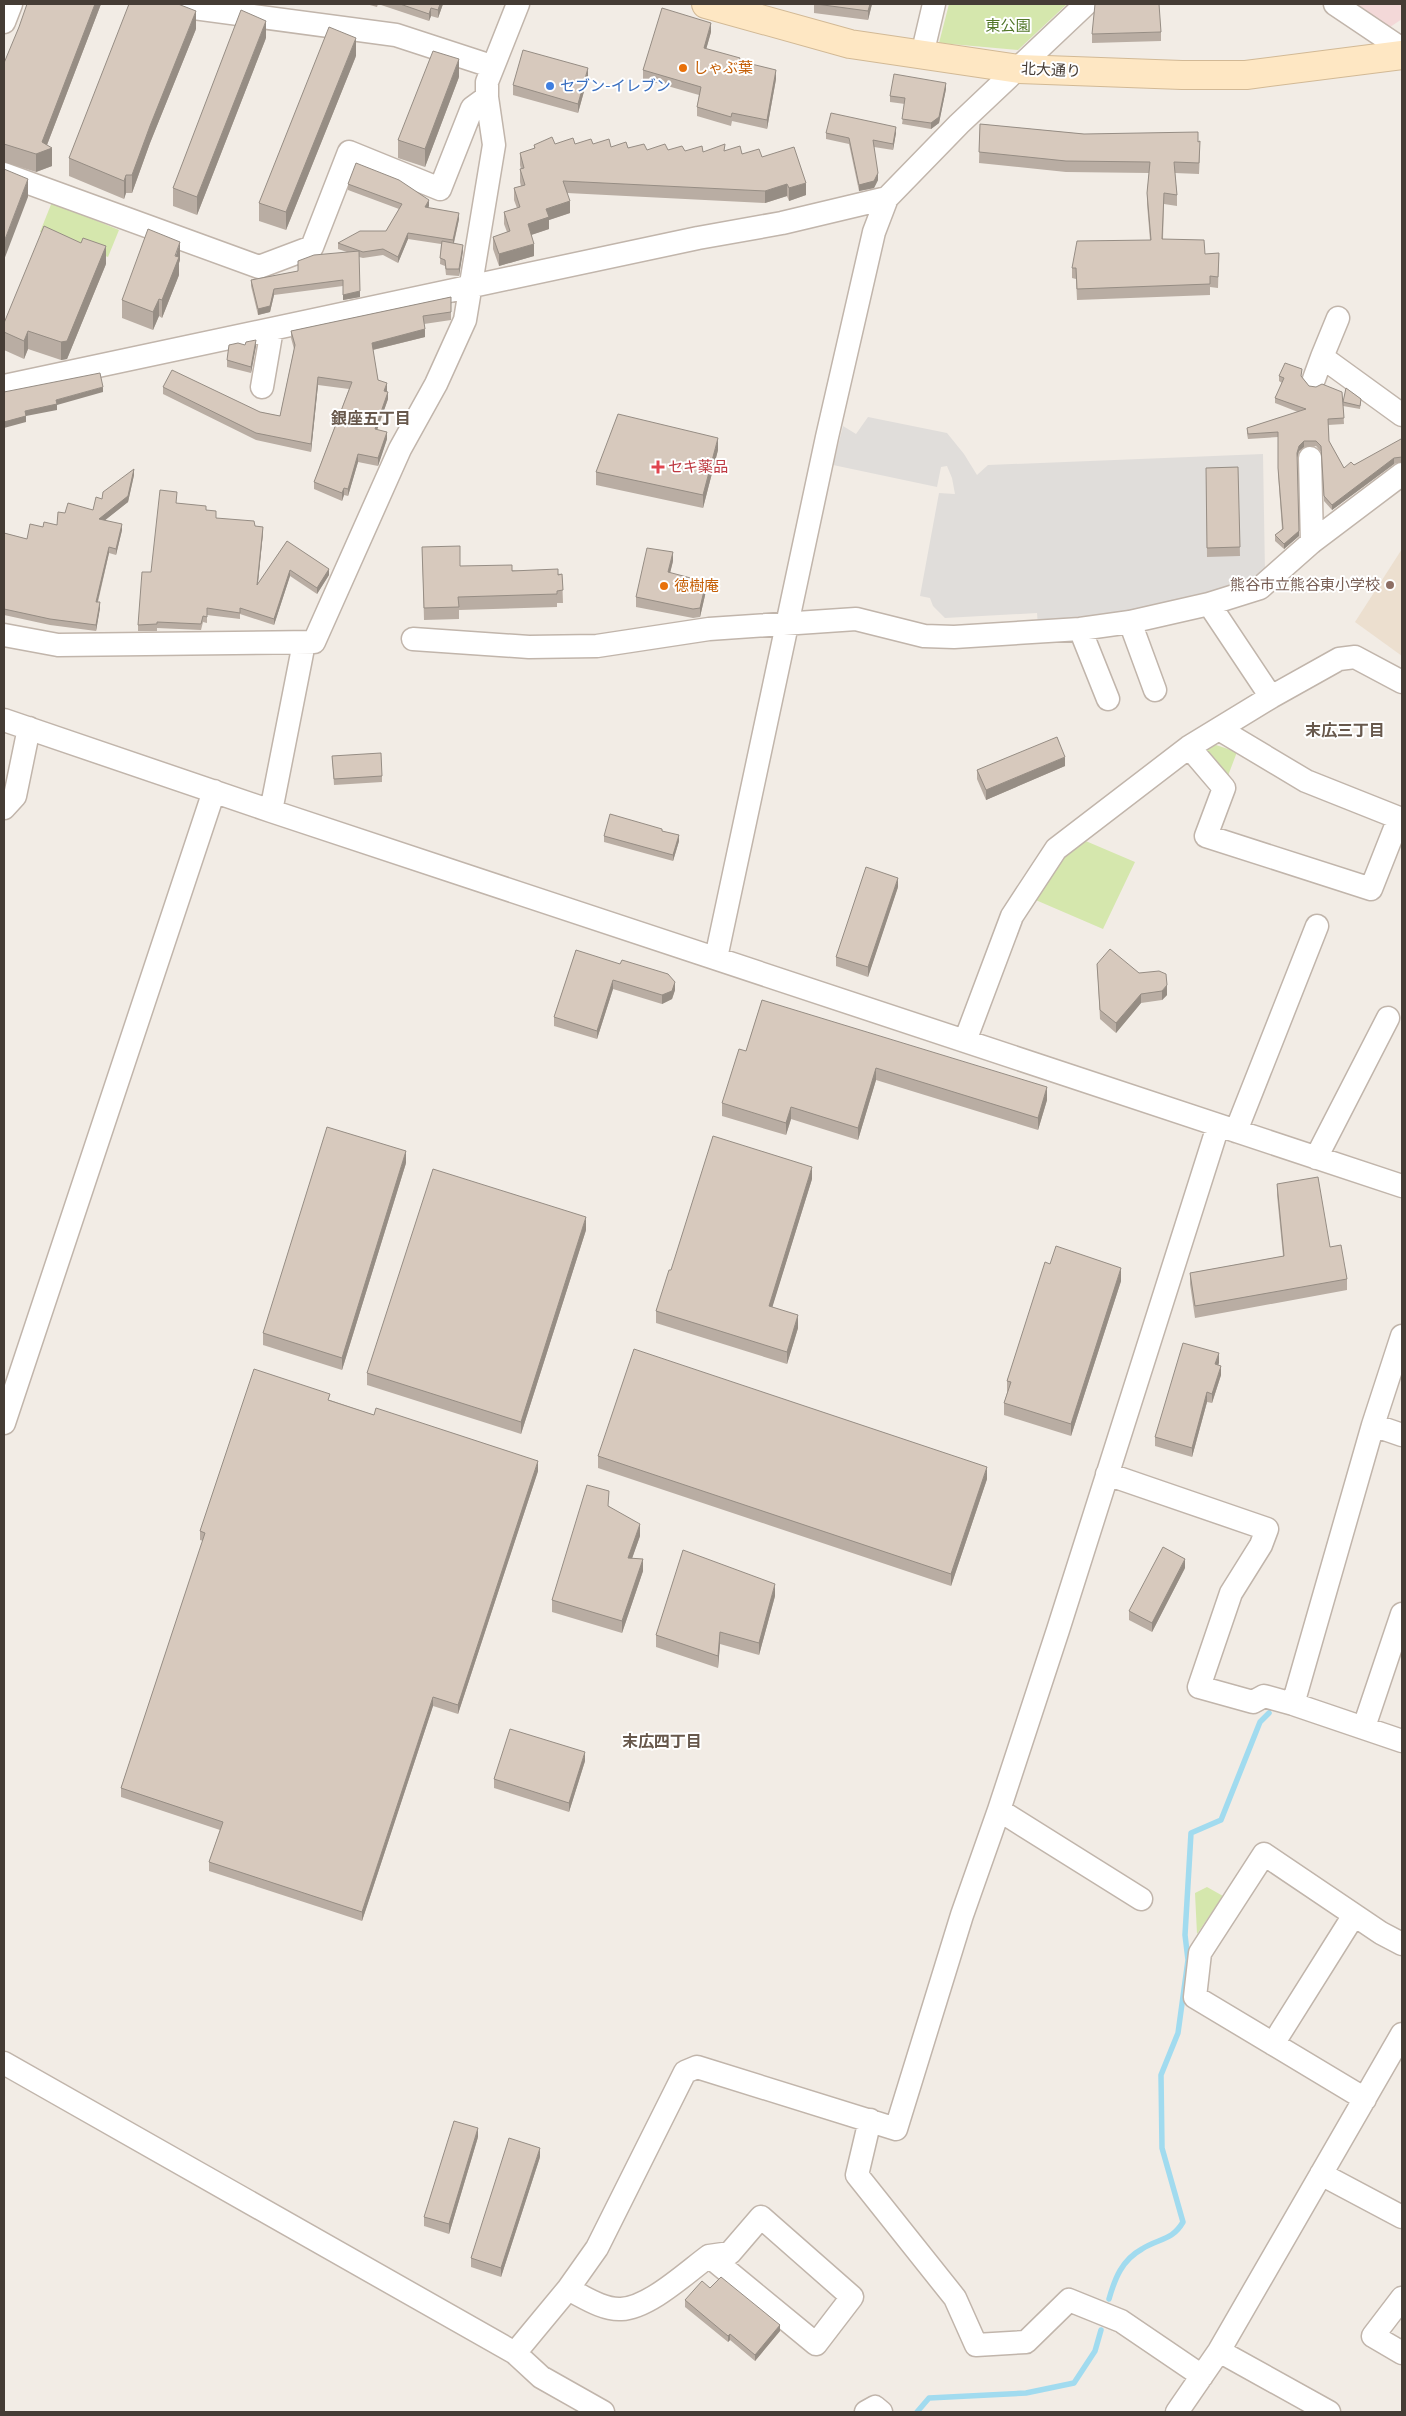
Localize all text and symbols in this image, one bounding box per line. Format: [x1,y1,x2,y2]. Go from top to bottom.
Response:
park label: 東公園 [985,16,1031,35]
place label: しゃぶ葉 [693,58,753,77]
street label: 北大通り [1021,58,1081,81]
marker: しゃぶ葉 [677,62,689,74]
place label: セブン-イレブン [560,76,671,95]
marker: セブン-イレブン [544,80,556,92]
district label: 銀座五丁目 [331,409,411,428]
place label: セキ薬品 [668,457,728,476]
marker: セキ薬品 [652,461,664,473]
place label: 熊谷市立熊谷東小学校 [1230,575,1380,594]
place label: 徳樹庵 [674,576,719,595]
marker: 熊谷市立熊谷東小学校 [1384,579,1396,591]
marker: 徳樹庵 [658,580,670,592]
district label: 末広三丁目 [1305,721,1385,740]
district label: 末広四丁目 [622,1732,702,1751]

